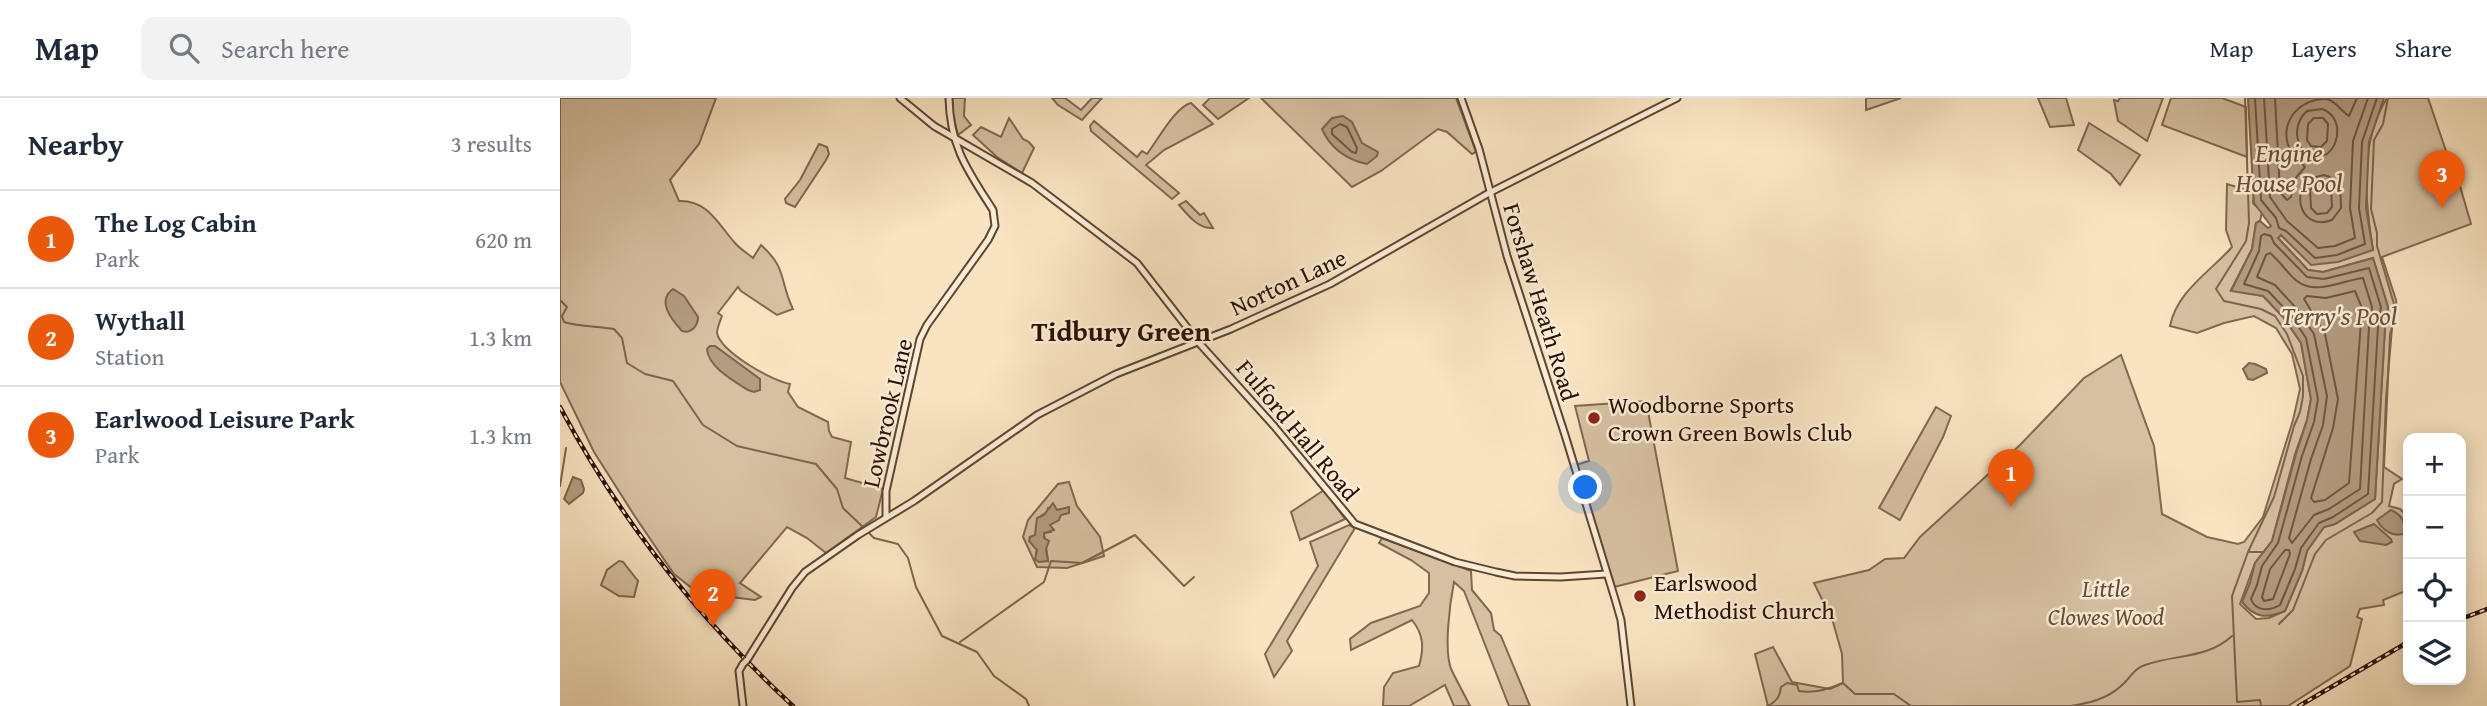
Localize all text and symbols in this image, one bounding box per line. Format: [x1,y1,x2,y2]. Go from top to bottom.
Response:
search box [141,17,631,80]
text: Map [35,24,99,72]
icon: search [165,29,203,67]
text: Search here [221,29,349,68]
text: Map [2210,31,2253,66]
text: Layers [2291,31,2357,66]
text: Share [2395,31,2452,66]
text: Nearby [28,122,124,166]
text: 3 results [451,127,532,160]
water label: Engine House Pool [2235,133,2342,202]
pin: 3 [2419,150,2465,208]
street label: Forshaw Heath Road [1494,199,1588,405]
text: The Log Cabin [95,203,257,242]
text: 1 [45,223,57,256]
text: 620 m [475,223,532,256]
street label: Norton Lane [1224,240,1352,324]
text: Park [95,242,139,275]
water label: Terry's Pool [2281,296,2397,335]
text: Wythall [95,301,185,340]
district label: Tidbury Green [1031,310,1211,351]
text: 2 [45,321,57,354]
text: 1.3 km [469,321,532,354]
street label: Lowbrook Lane [853,335,921,491]
text: Station [95,340,164,373]
street label: Fulford Hall Road [1228,352,1368,509]
place label: Woodborne Sports Crown Green Bowls Club [1608,387,1852,450]
text: Earlwood Leisure Park [95,399,355,438]
marker: Woodborne Sports Crown Green Bowls Club [1586,410,1602,426]
text: 3 [45,419,57,452]
text: 1.3 km [469,419,532,452]
map controls [2403,433,2466,685]
button: + [2403,433,2466,496]
text: Park [95,438,139,471]
pin: 1 [1988,449,2034,507]
your location [1568,470,1602,504]
button: − [2403,496,2466,559]
button: locate [2403,559,2466,622]
place label: Earlswood Methodist Church [1654,565,1835,628]
pin: 2 [690,569,736,627]
park label: Little Clowes Wood [2048,571,2165,634]
marker: Earlswood Methodist Church [1632,588,1648,604]
button: layers [2403,622,2466,685]

